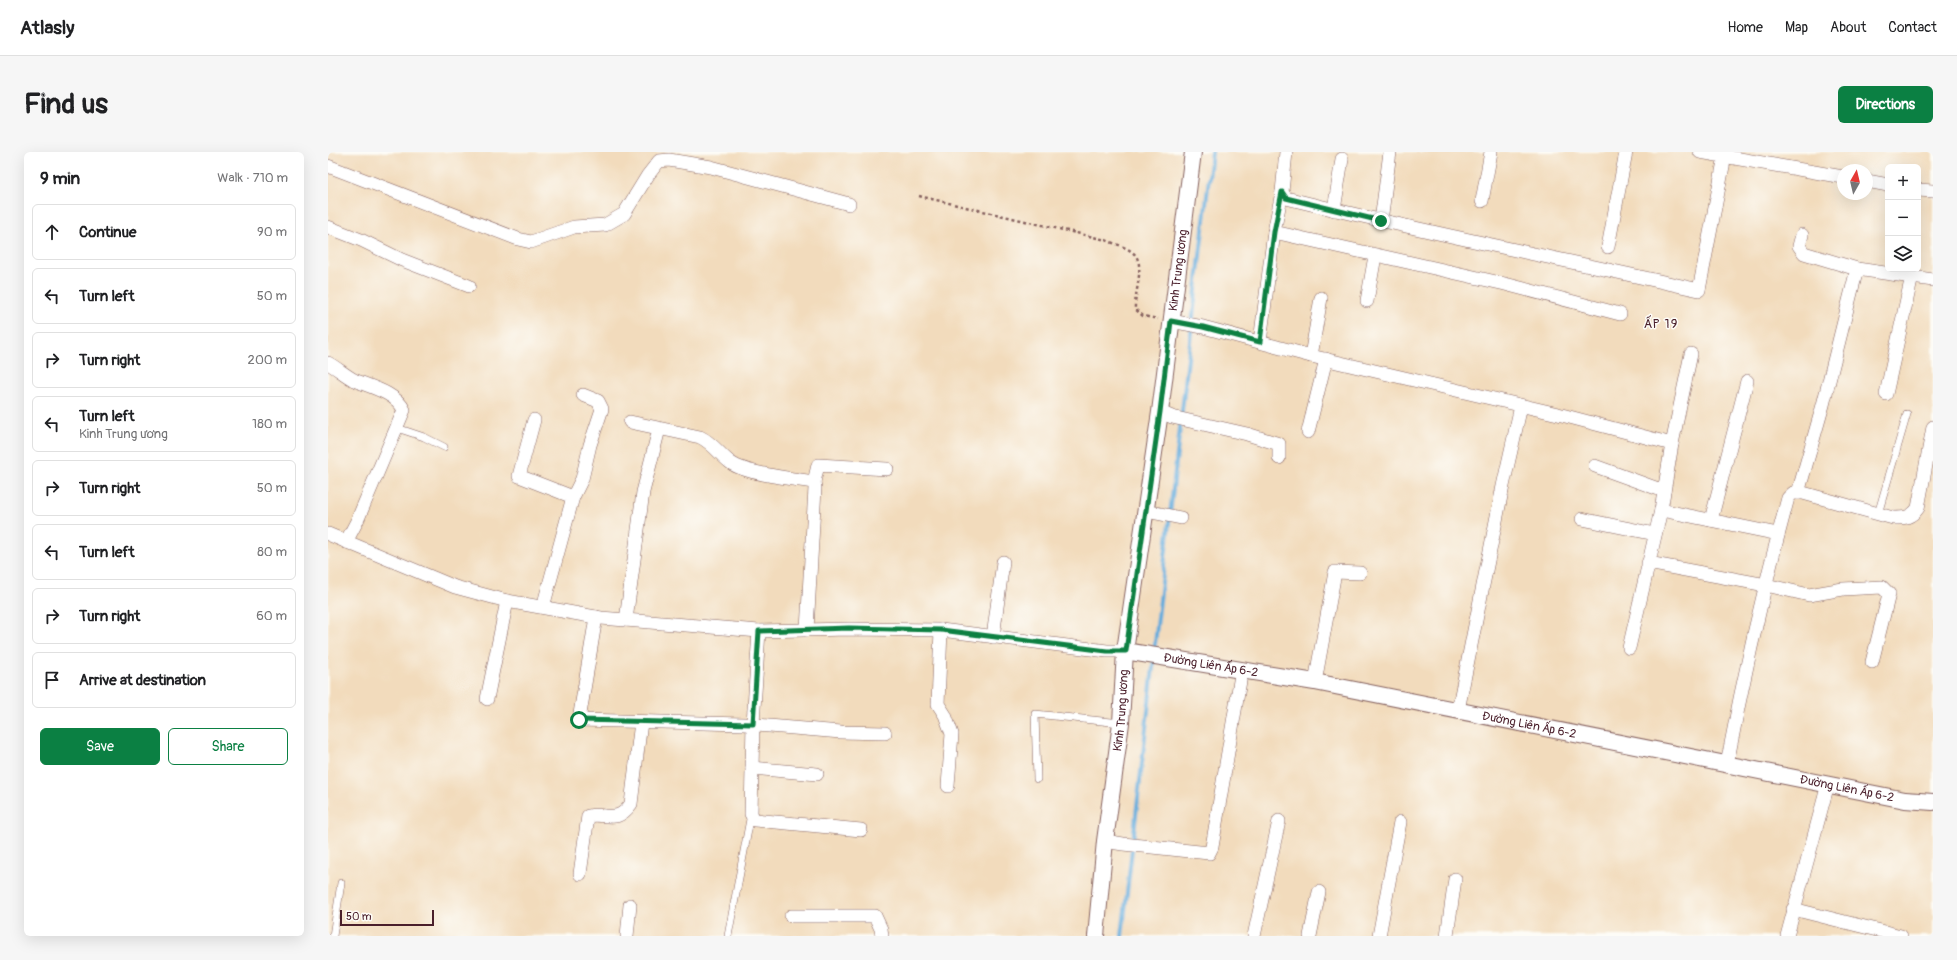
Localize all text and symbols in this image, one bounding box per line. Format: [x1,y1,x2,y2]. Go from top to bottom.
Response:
text: Atlasly [20,16,74,40]
text: Home [1728,19,1763,36]
text: Map [1785,19,1808,36]
text: About [1830,19,1866,36]
text: Contact [1888,19,1937,36]
button: Directions [1838,86,1933,123]
text: Find us [24,87,108,122]
north arrow [1837,164,1873,200]
map controls [1885,164,1921,272]
button: + [1885,164,1921,200]
text: 9 min [40,168,80,189]
text: Walk · 710 m [217,170,288,186]
button: − [1885,200,1921,236]
route end [1372,212,1390,230]
icon: ahead [41,221,63,243]
text: Continue [79,223,137,242]
text: 90 m [257,224,287,240]
street label: Kinh Trung ương [1165,229,1191,312]
button: layers [1885,236,1921,272]
icon: left [41,285,63,307]
text: Turn left [79,287,135,306]
text: 50 m [257,288,287,304]
district label: ẤP 19 [1644,315,1678,332]
icon: right [41,349,63,371]
text: Turn right [79,351,140,370]
text: 200 m [248,352,287,368]
text: Turn left [79,407,135,426]
icon: left [41,413,63,435]
text: 180 m [252,416,287,432]
text: Kinh Trung ương [79,426,168,442]
icon: right [41,477,63,499]
text: Turn right [79,479,140,498]
text: 50 m [257,480,287,496]
icon: left [41,541,63,563]
text: Turn left [79,543,135,562]
text: 80 m [257,544,287,560]
icon: right [41,605,63,627]
text: Turn right [79,607,140,626]
text: 60 m [256,608,287,624]
street label: Đường Liên Ấp 6-2 [1162,650,1260,680]
icon: arrive [41,669,63,691]
street label: Kinh Trung ương [1110,669,1131,752]
text: Arrive at destination [79,671,206,690]
street label: Đường Liên Ấp 6-2 [1481,708,1578,742]
route start [570,711,588,729]
button: Save [40,728,160,765]
button: Share [168,728,288,765]
street label: Đường Liên Ấp 6-2 [1799,772,1896,805]
scale bar [340,908,434,927]
text: 50 m [346,910,372,923]

